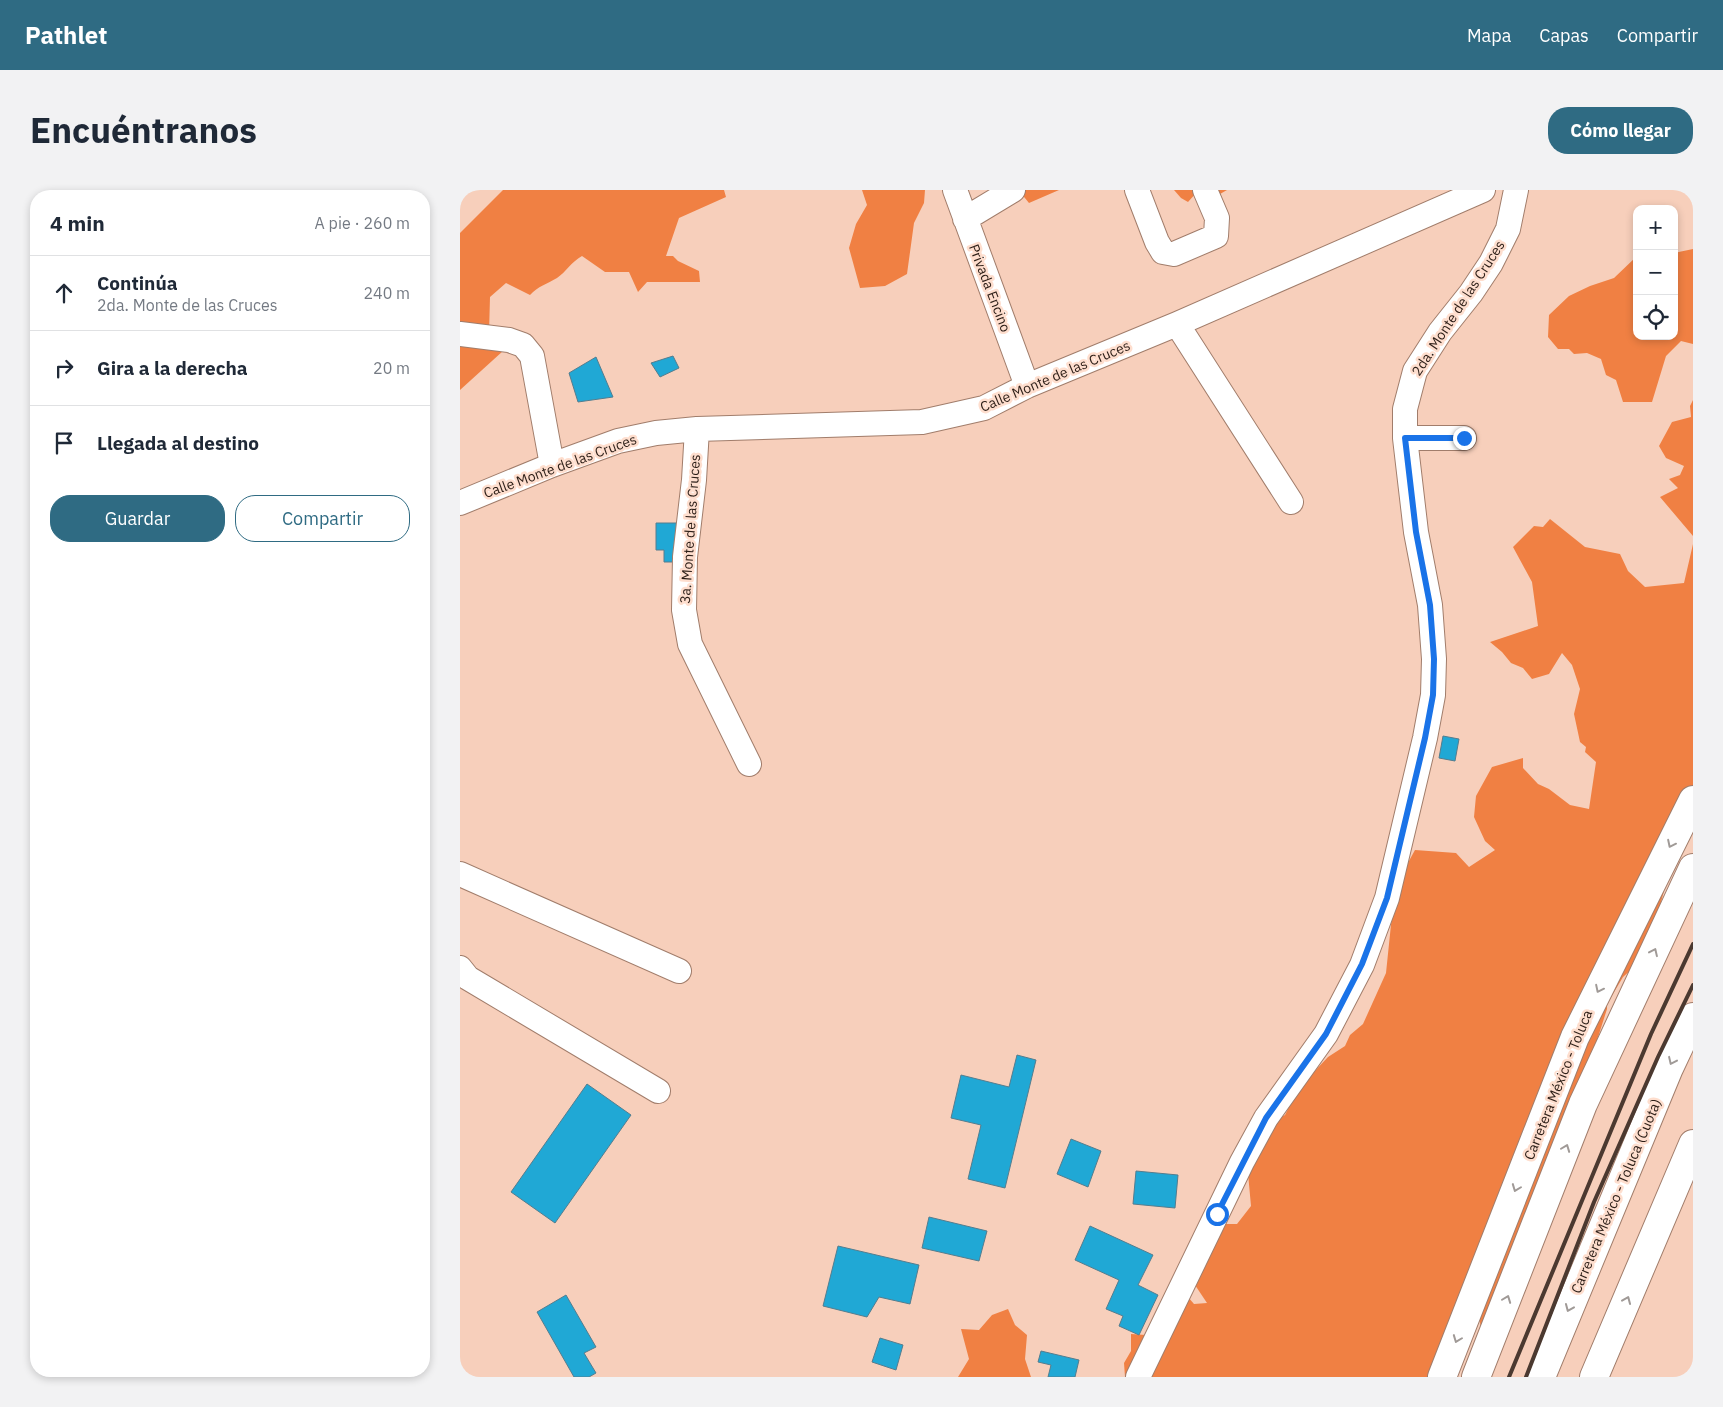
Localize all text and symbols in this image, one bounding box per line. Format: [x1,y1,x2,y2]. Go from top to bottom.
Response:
text: Pathlet [25,19,107,51]
text: Mapa [1467,24,1511,47]
text: Capas [1539,24,1589,47]
text: Compartir [1617,24,1698,47]
text: Encuéntranos [30,107,257,153]
button: Cómo llegar [1548,107,1693,154]
map controls [1633,205,1678,340]
button: + [1633,205,1678,250]
text: 4 min [50,209,105,237]
text: A pie · 260 m [315,213,410,233]
street label: 2da. Monte de las Cruces [1407,237,1509,379]
street label: Privada Encino [965,242,1015,335]
button: − [1633,250,1678,295]
text: Continúa [97,271,178,295]
icon: ahead [50,279,78,307]
text: 240 m [363,283,410,303]
text: 2da. Monte de las Cruces [97,295,278,315]
button: locate [1633,295,1678,340]
street label: Calle Monte de las Cruces [977,336,1133,416]
icon: right [50,354,78,382]
text: Gira a la derecha [97,356,248,380]
text: 20 m [373,358,410,378]
route end [1453,427,1476,450]
icon: arrive [50,429,78,457]
street label: Calle Monte de las Cruces [481,430,639,502]
text: Llegada al destino [97,431,259,455]
street label: 3a. Monte de las Cruces [676,453,704,604]
button: Guardar [50,495,225,542]
button: Compartir [235,495,410,542]
one-way arrow [1667,839,1677,848]
one-way arrow [1648,948,1658,957]
one-way arrow [1595,984,1605,993]
street label: Carretera México - Toluca [1520,1007,1597,1163]
one-way arrow [1668,1056,1679,1065]
street label: Carretera México - Toluca (Cuota) [1567,1096,1665,1296]
one-way arrow [1560,1144,1570,1153]
one-way arrow [1512,1183,1522,1192]
route start [1206,1203,1229,1226]
one-way arrow [1501,1295,1511,1304]
one-way arrow [1620,1296,1631,1305]
one-way arrow [1565,1303,1576,1312]
one-way arrow [1452,1334,1463,1343]

